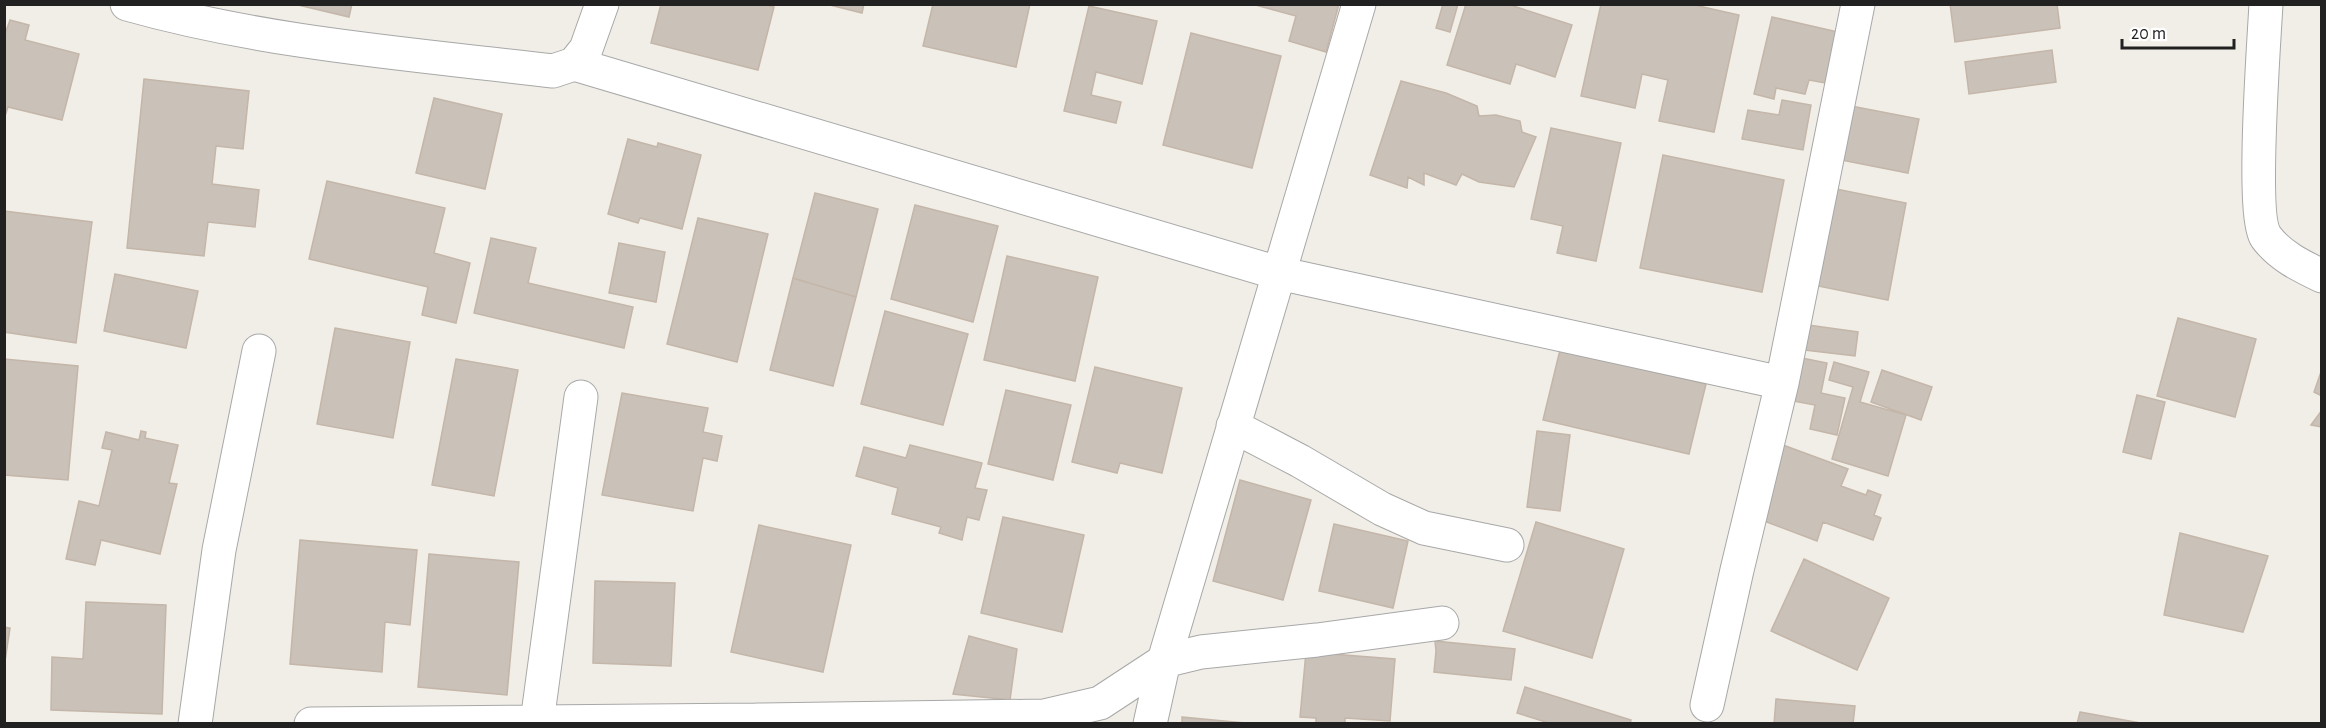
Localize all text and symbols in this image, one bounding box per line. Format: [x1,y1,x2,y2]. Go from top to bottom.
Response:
scale bar [2122,12,2234,50]
text: 20 m [2131,25,2166,43]

